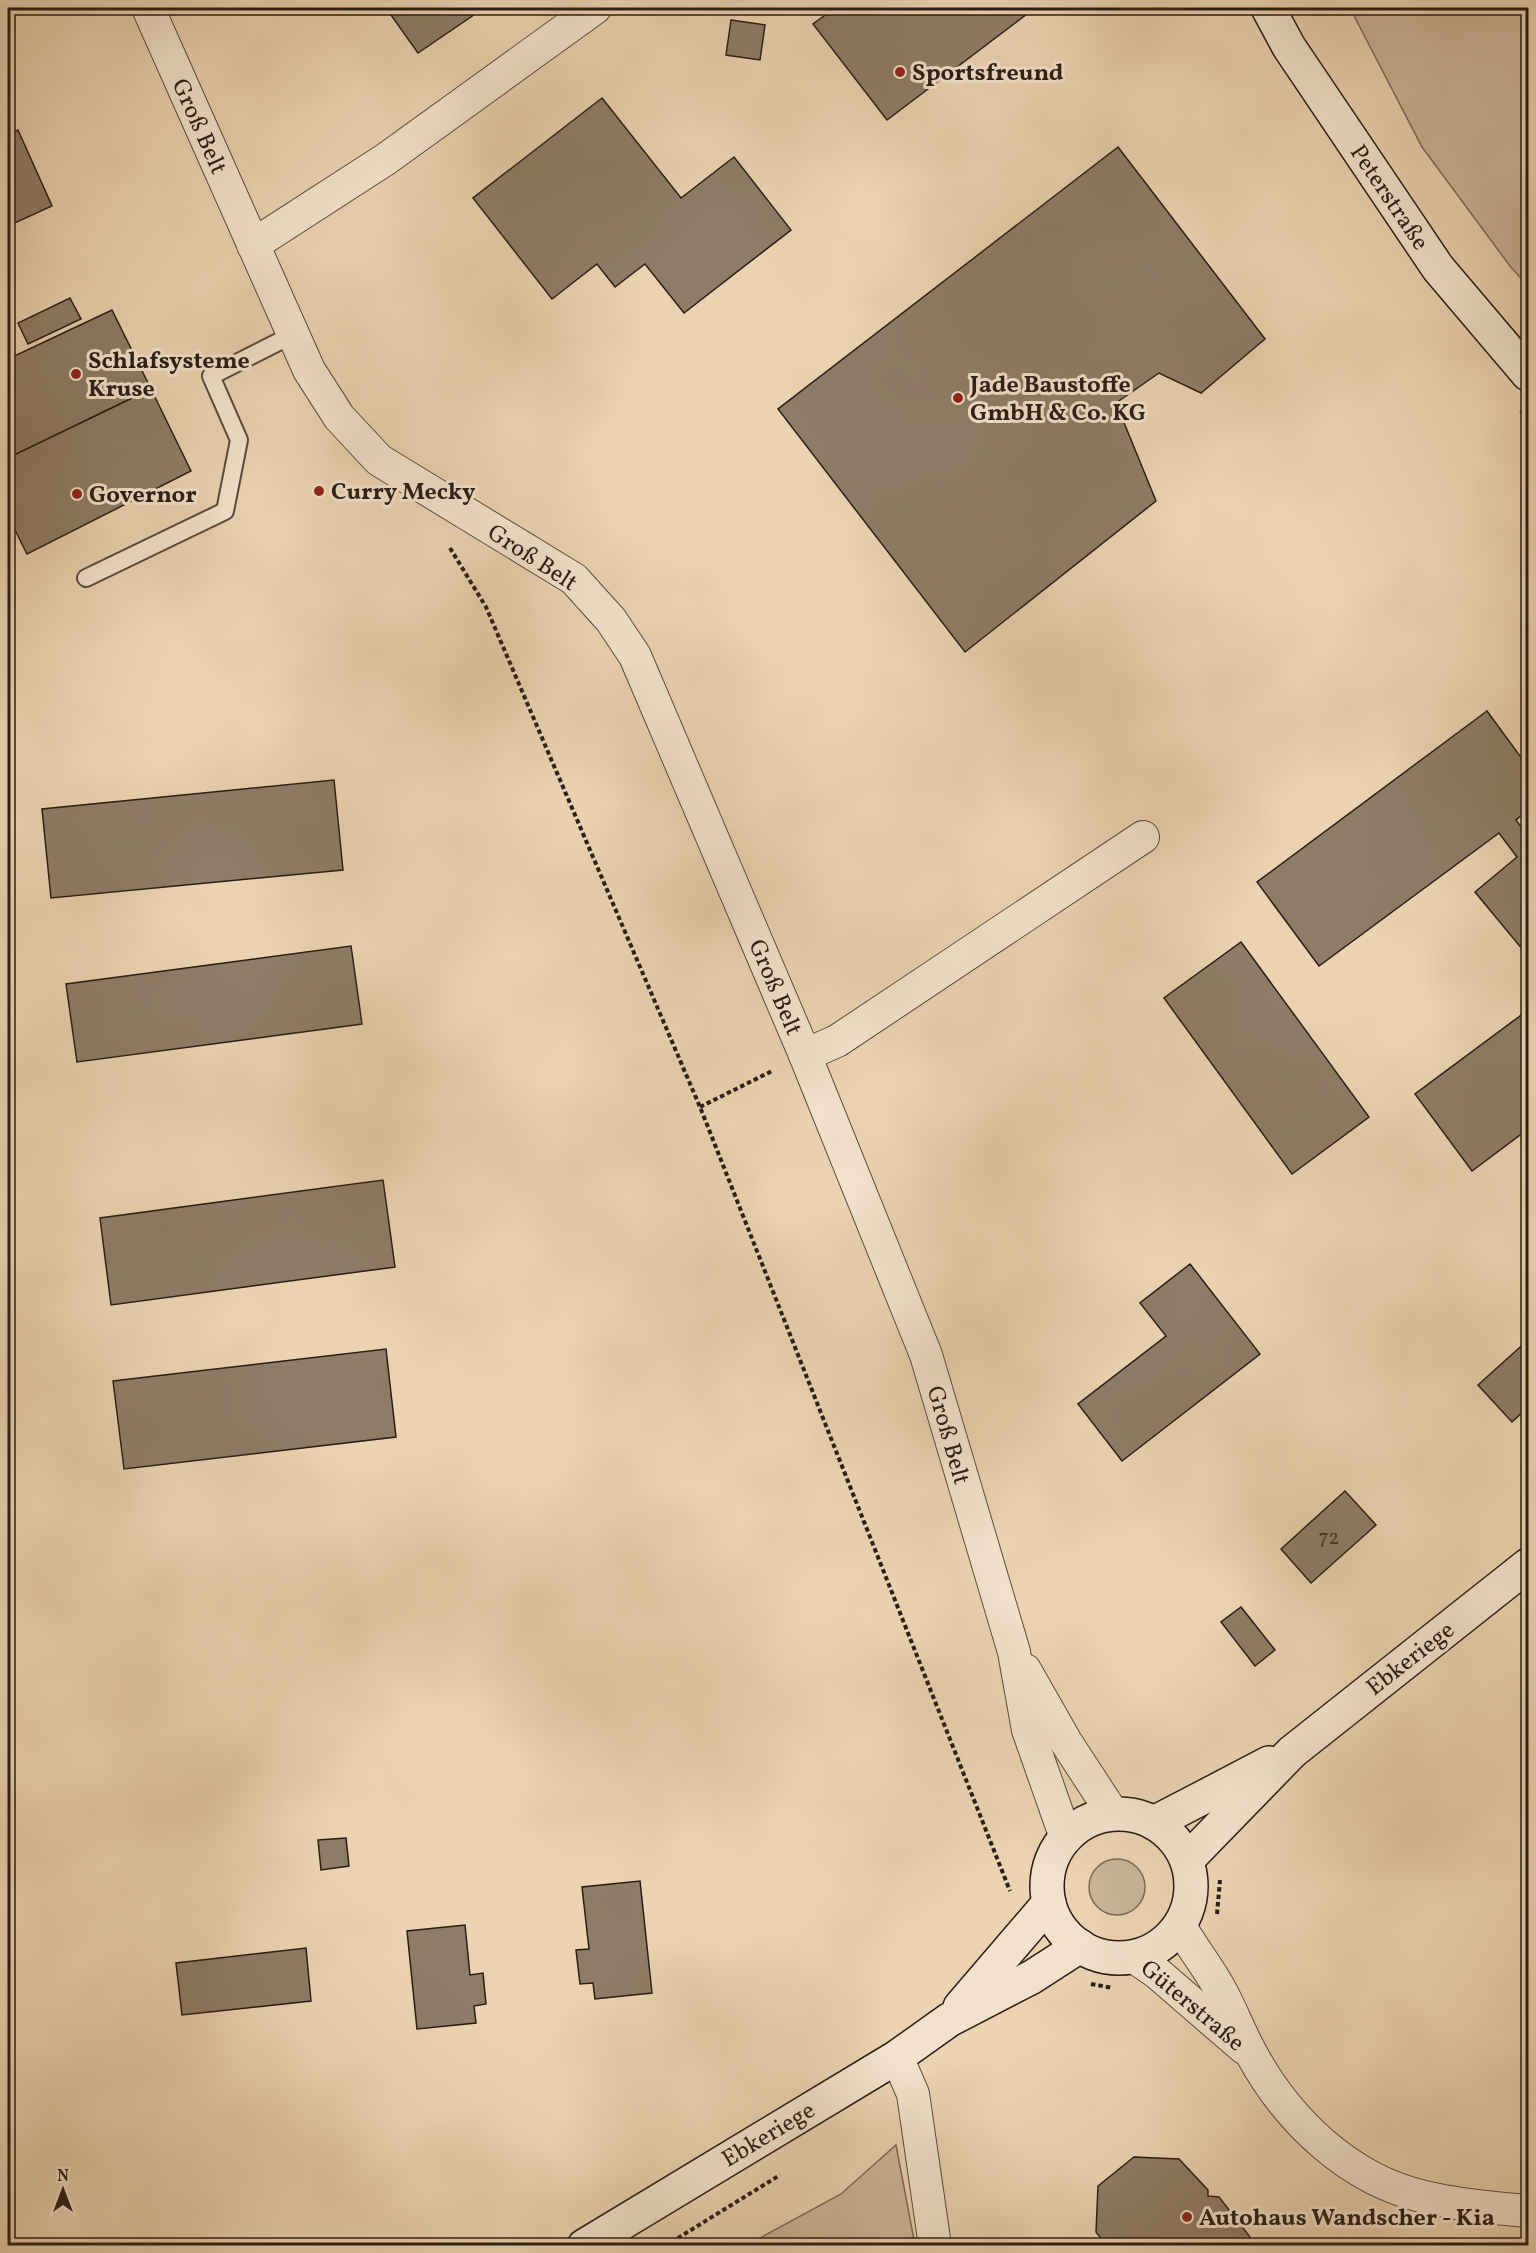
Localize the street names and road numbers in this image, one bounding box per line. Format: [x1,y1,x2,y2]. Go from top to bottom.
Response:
street label: Groß Belt [162,74,234,180]
street label: Peterstraße [1340,139,1436,258]
street label: Groß Belt [480,517,584,601]
street label: Groß Belt [739,934,810,1041]
street label: Groß Belt [917,1382,977,1489]
street label: Ebkeriege [1360,1614,1463,1705]
street label: Güterstraße [1132,1953,1251,2060]
street label: Ebkeriege [716,2094,822,2177]

